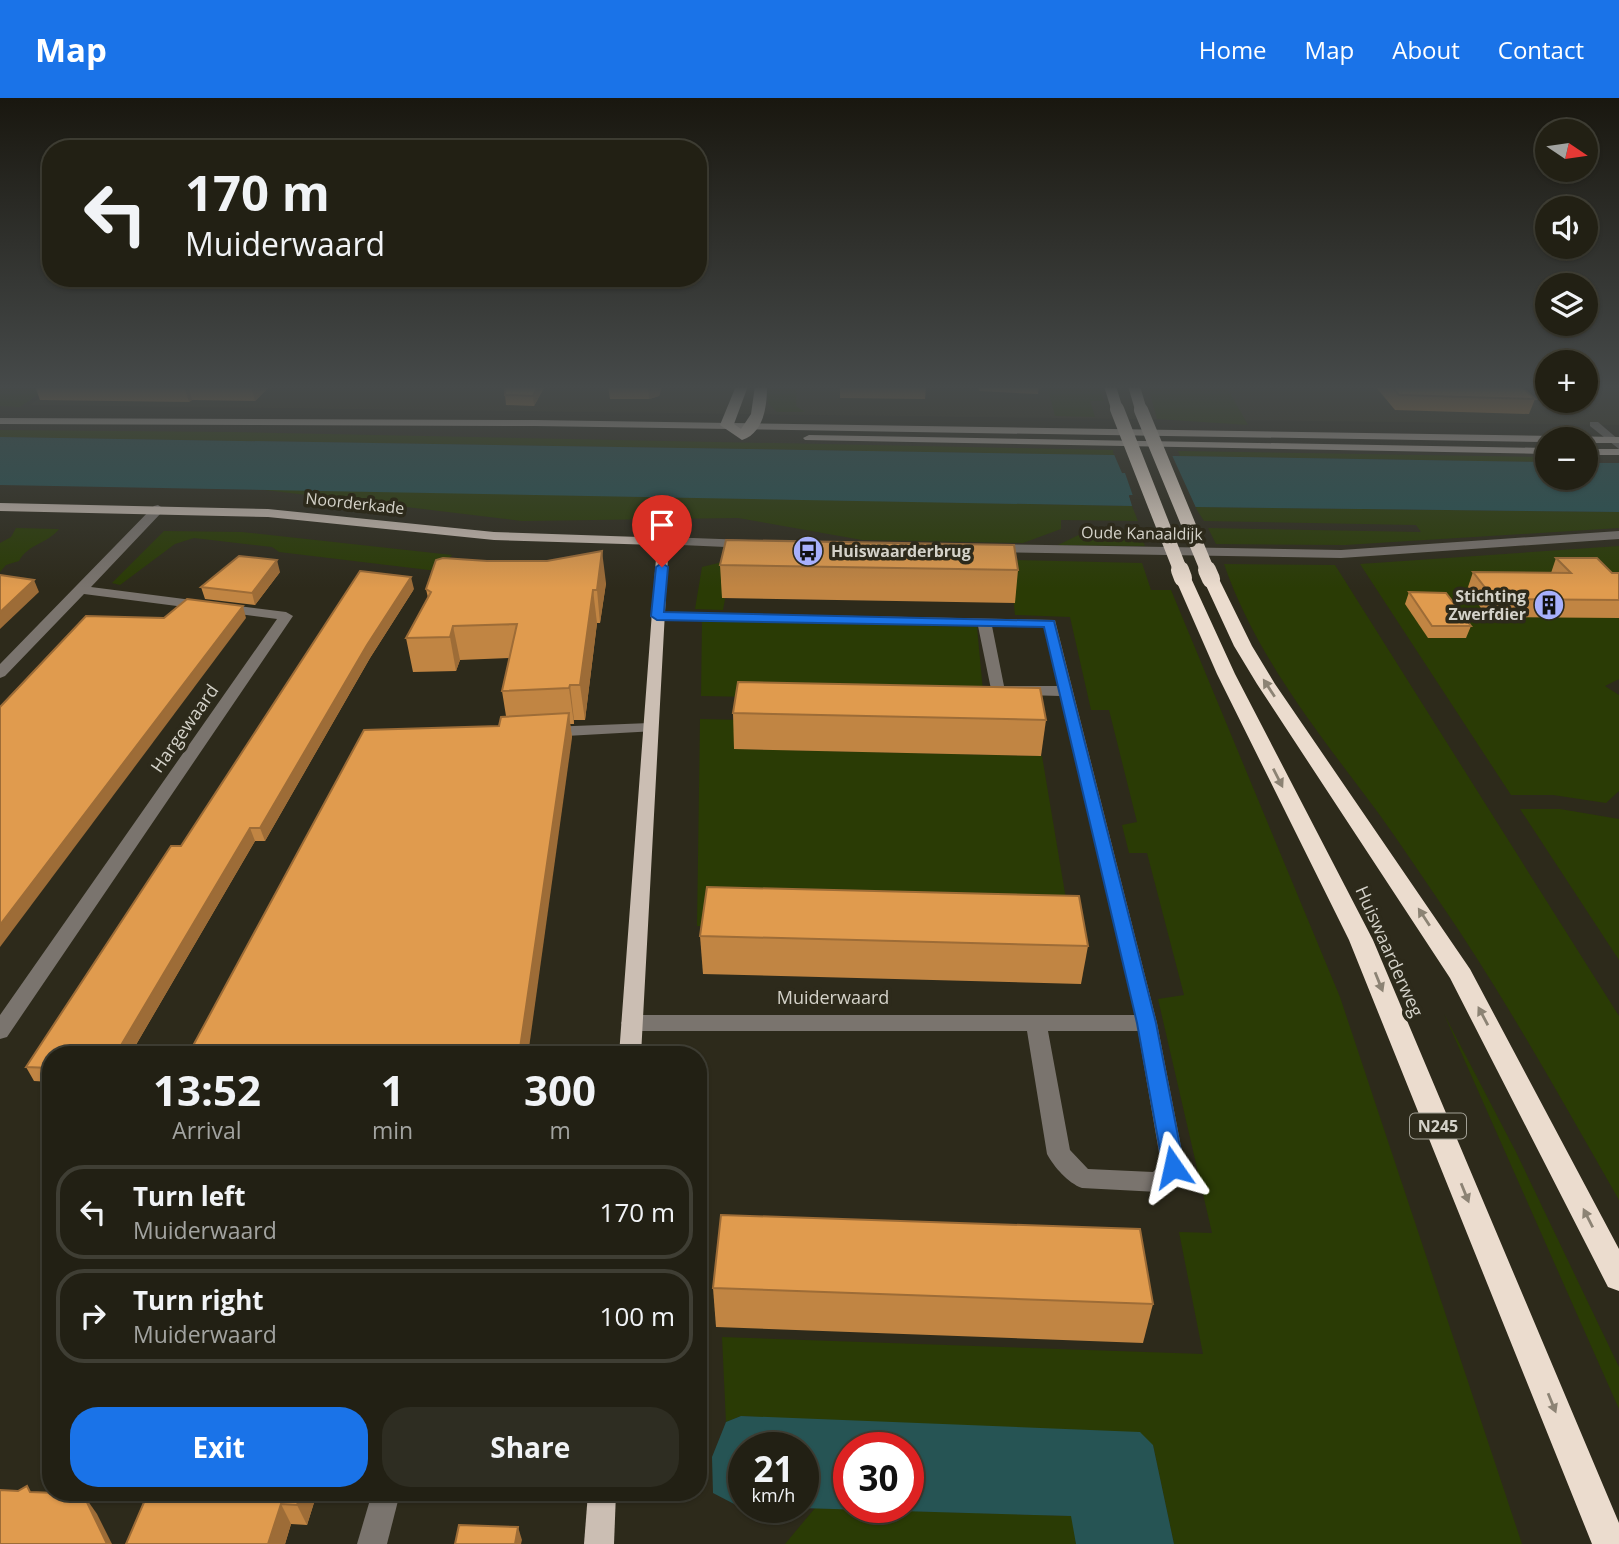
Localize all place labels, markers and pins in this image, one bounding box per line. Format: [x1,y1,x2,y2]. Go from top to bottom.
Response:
pin [632,495,692,567]
bus stop icon: Huiswaarderbrug [791,534,825,568]
place label: Huiswaarderbrug [831,540,971,562]
place label: Stichting Zwerfdier [1448,585,1526,625]
building icon: Stichting Zwerfdier [1532,588,1566,622]

